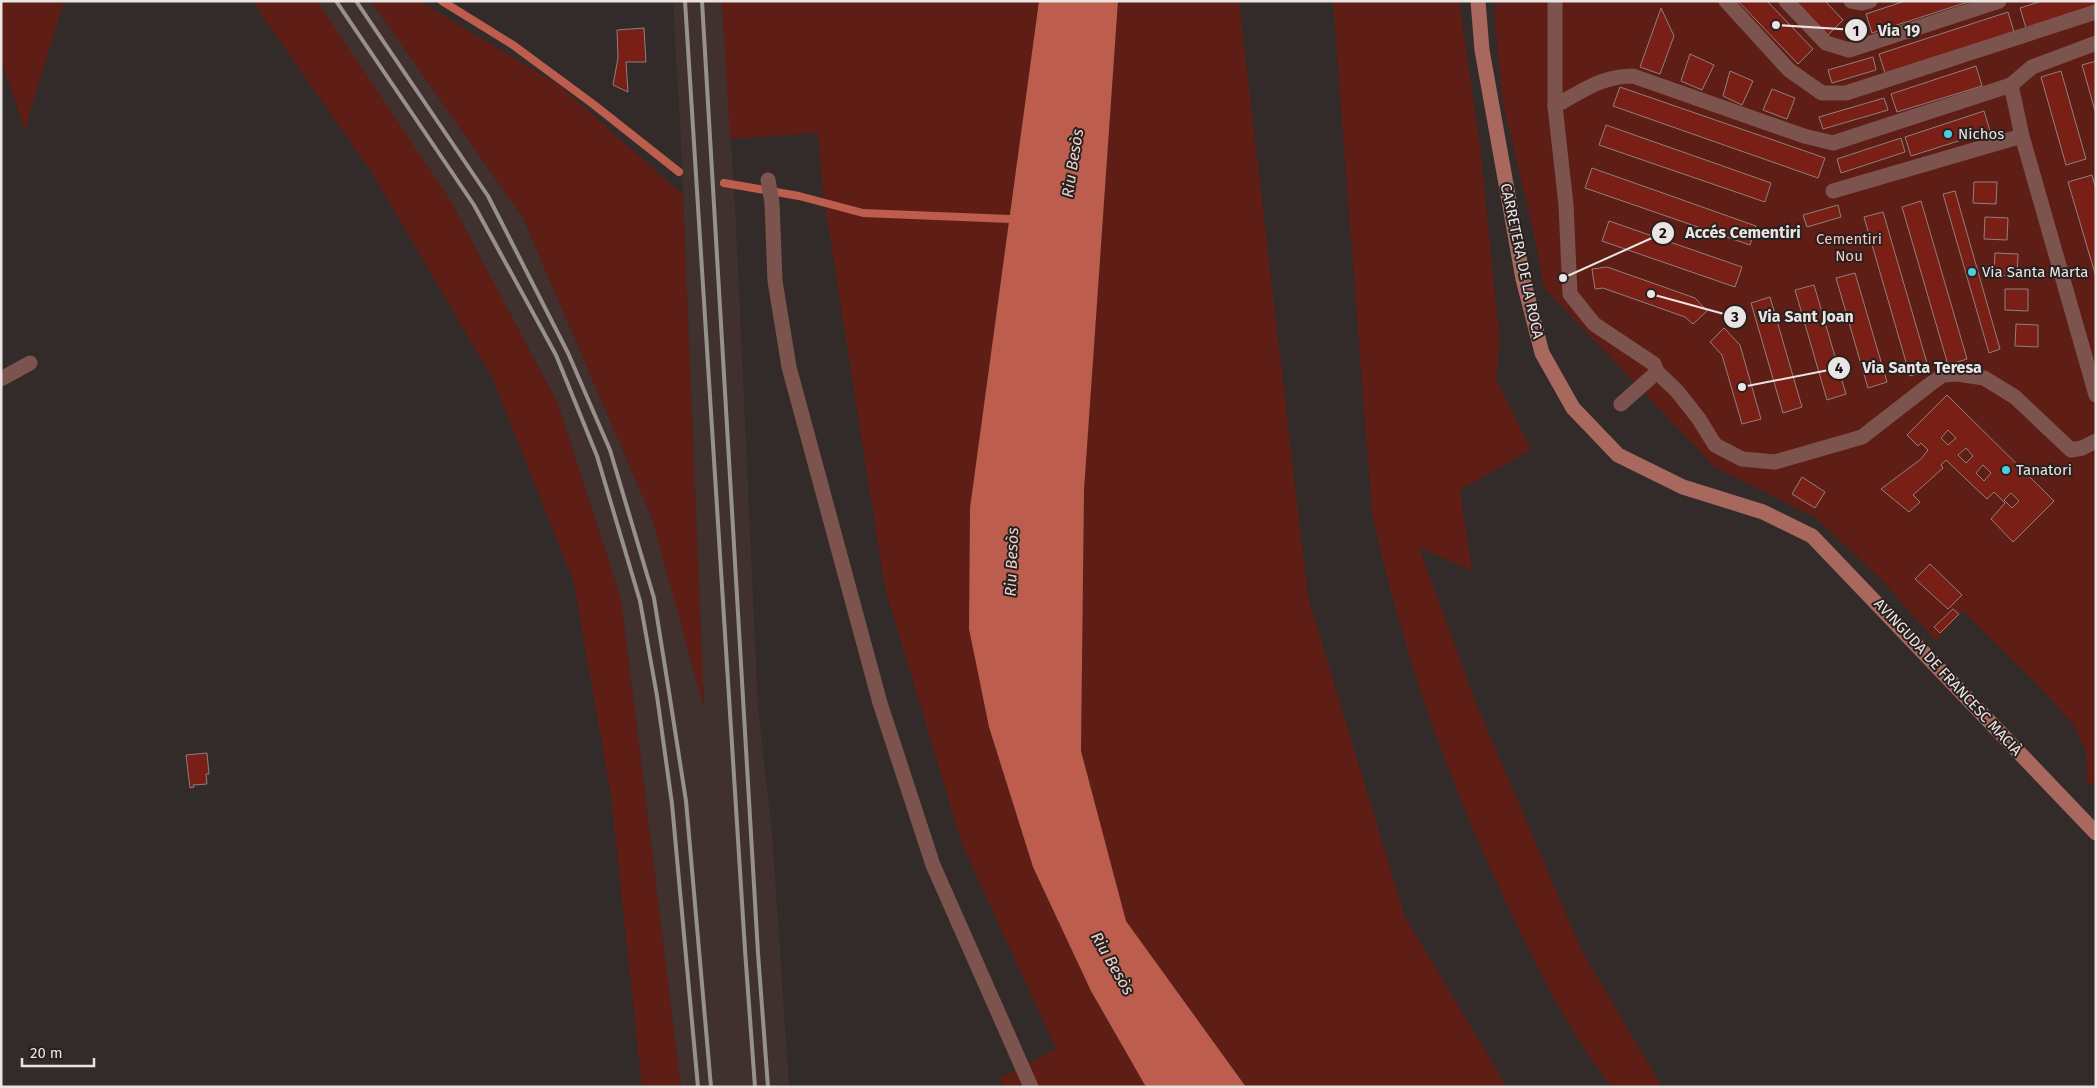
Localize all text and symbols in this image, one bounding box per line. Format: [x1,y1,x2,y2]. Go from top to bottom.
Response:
callout: Via 19 [1843,15,1931,46]
text: Via 19 [1877,21,1920,40]
text: 1 [1853,22,1859,40]
place label: Nichos [1958,125,2004,143]
water label: Riu Besòs [1058,127,1087,199]
marker: Nichos [1942,128,1954,140]
street label: CARRETERA DE LA ROCA [1497,182,1547,341]
callout: Accés Cementiri [1650,217,1811,248]
text: Accés Cementiri [1684,223,1801,242]
text: 2 [1659,224,1667,242]
park label: Cementiri Nou [1816,230,1882,265]
place label: Via Santa Marta [1982,263,2088,281]
marker: Via Santa Marta [1966,266,1978,278]
callout: Via Sant Joan [1723,301,1863,332]
text: Via Sant Joan [1757,307,1854,326]
text: 3 [1730,308,1739,326]
callout: Via Santa Teresa [1827,352,1991,383]
text: Via Santa Teresa [1861,358,1982,377]
text: 4 [1835,359,1844,377]
place label: Tanatori [2016,461,2072,479]
marker: Tanatori [2000,464,2012,476]
water label: Riu Besòs [1001,527,1022,597]
street label: AVINGUDA DE FRANCESC MACIÀ [1870,595,2026,760]
water label: Riu Besòs [1087,928,1138,998]
scale bar [22,1036,95,1068]
text: 20 m [30,1044,63,1062]

